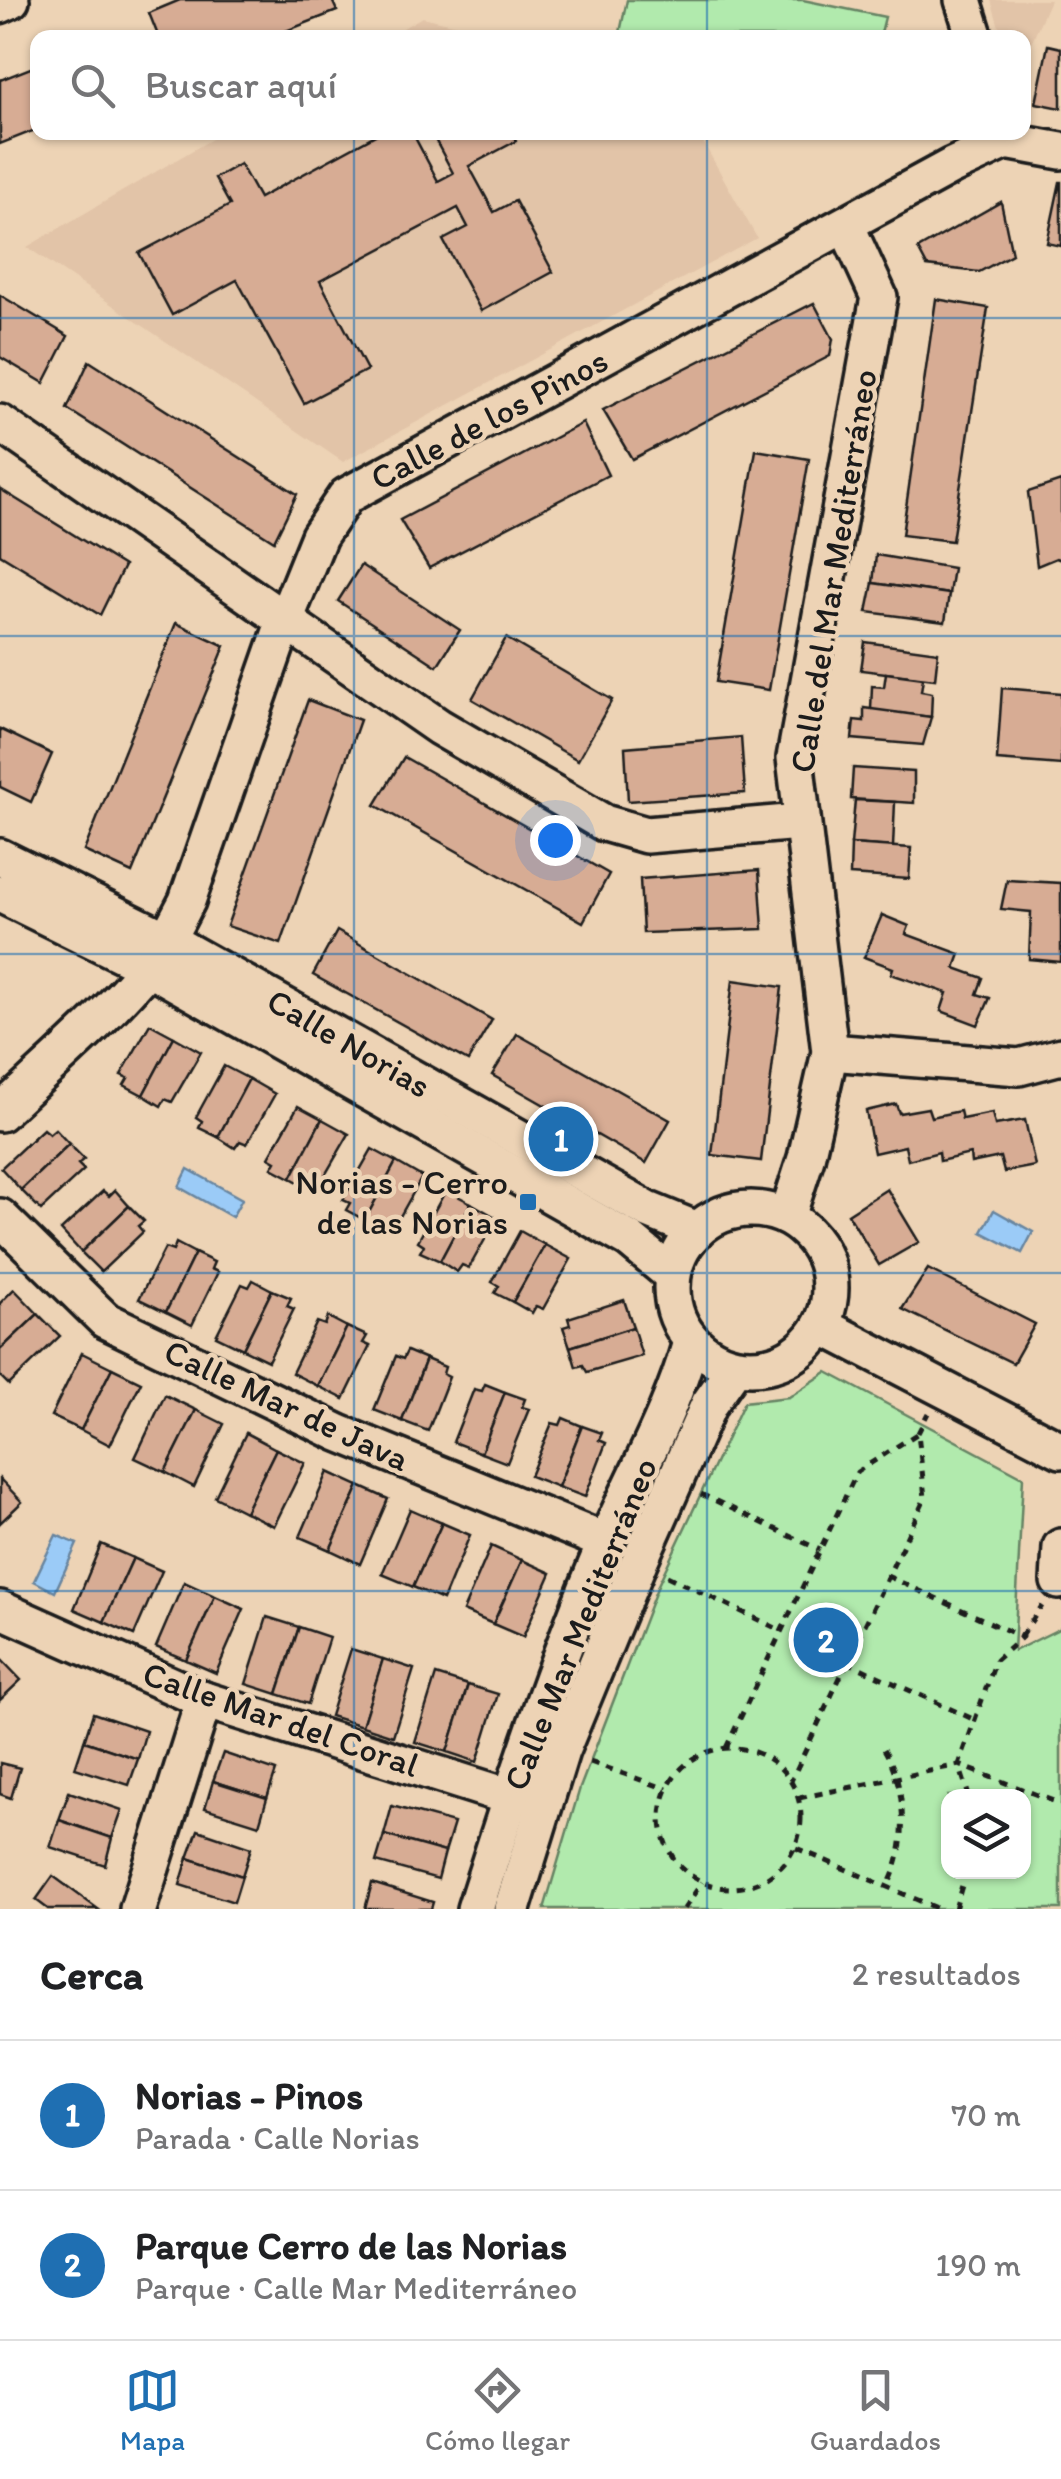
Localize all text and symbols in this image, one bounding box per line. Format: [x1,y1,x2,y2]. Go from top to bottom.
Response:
search box [30,30,1031,140]
icon: search [65,58,120,113]
text: Buscar aquí [145,62,337,108]
street label: Calle de los Pinos [363,339,615,499]
street label: Calle del Mar Mediterráneo [780,366,886,776]
your location [530,815,581,866]
street label: Calle Norias [260,979,438,1107]
pin: 1 [528,1102,594,1176]
place label: Norias - Cerro de las Norias [295,1161,508,1243]
marker: Norias - Cerro de las Norias [517,1191,539,1213]
street label: Calle Mar de Java [158,1330,416,1480]
street label: Calle Mar Mediterráneo [494,1452,666,1796]
pin: 2 [794,1602,858,1678]
street label: Calle Mar del Coral [137,1652,425,1786]
map controls [941,1789,1031,1879]
button: layers [941,1789,1031,1879]
text: Cerca [40,1949,144,2000]
text: 2 resultados [852,1955,1021,1993]
text: Norias - Pinos [135,2073,363,2119]
text: 1 [65,2096,80,2134]
text: 70 m [951,2096,1021,2134]
text: Parada · Calle Norias [135,2119,420,2157]
text: Parque Cerro de las Norias [135,2223,567,2269]
text: 2 [64,2246,81,2284]
text: 190 m [936,2246,1021,2284]
text: Parque · Calle Mar Mediterráneo [135,2269,577,2307]
tab: Mapa [120,2363,185,2457]
tab: Cómo llegar [425,2363,570,2457]
tab: Guardados [810,2363,941,2457]

